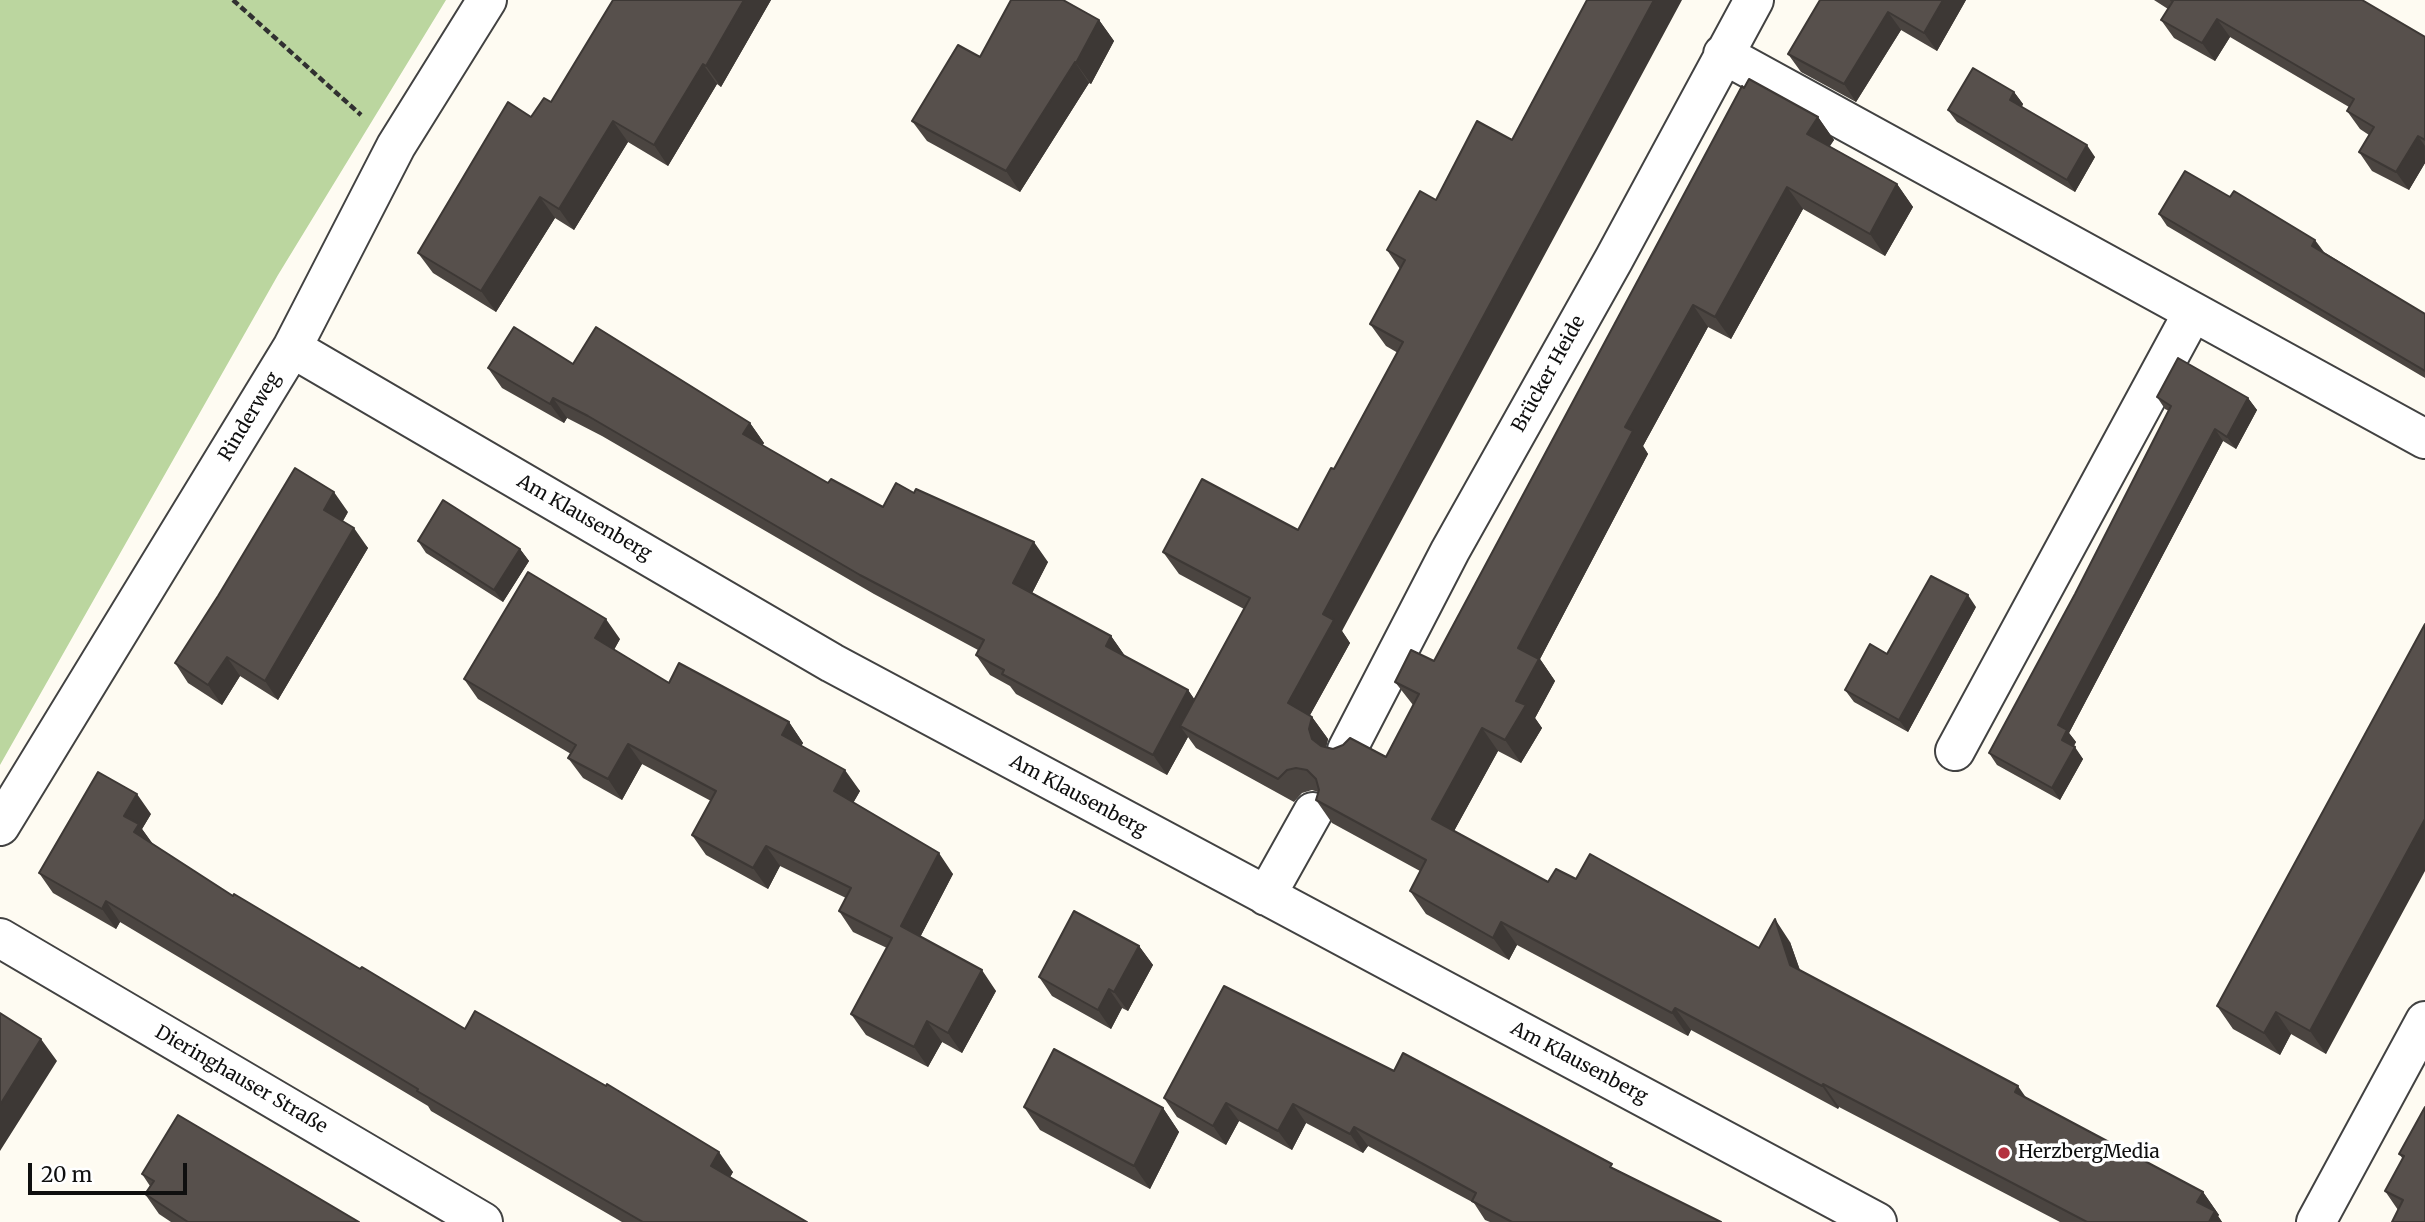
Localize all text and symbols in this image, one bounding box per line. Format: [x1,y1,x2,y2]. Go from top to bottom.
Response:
street label: Brücker Heide [1508,312,1590,436]
street label: Rinderweg [214,368,286,466]
street label: Am Klausenberg [513,470,655,566]
street label: Am Klausenberg [1006,750,1150,842]
street label: Am Klausenberg [1507,1017,1651,1109]
street label: Dieringhauser Straße [151,1021,331,1139]
place label: HerzbergMedia [2018,1142,2160,1164]
marker: HerzbergMedia [1996,1145,2012,1161]
scale bar [32,1148,191,1192]
text: 20 m [41,1161,92,1188]

